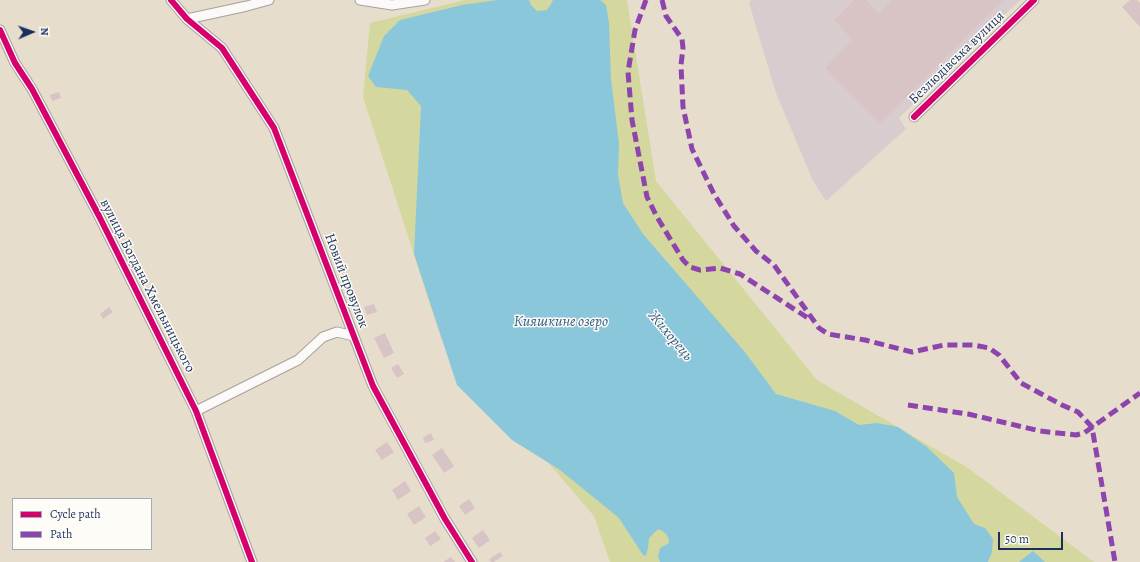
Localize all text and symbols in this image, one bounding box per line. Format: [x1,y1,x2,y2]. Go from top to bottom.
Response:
street label: Безлюдівська вулиця [906,8,1008,108]
north arrow [12,12,52,52]
text: N [37,27,52,36]
street label: вулиця Богдана Хмельницького [96,196,198,376]
street label: Новий провулок [320,231,372,331]
water label: Жихорець [644,307,696,365]
water label: Кияшкине озеро [514,313,608,331]
legend [12,498,152,550]
text: Cycle path [50,506,101,522]
scale bar [1000,524,1065,550]
text: Path [50,526,72,542]
text: 50 m [1005,531,1029,547]

